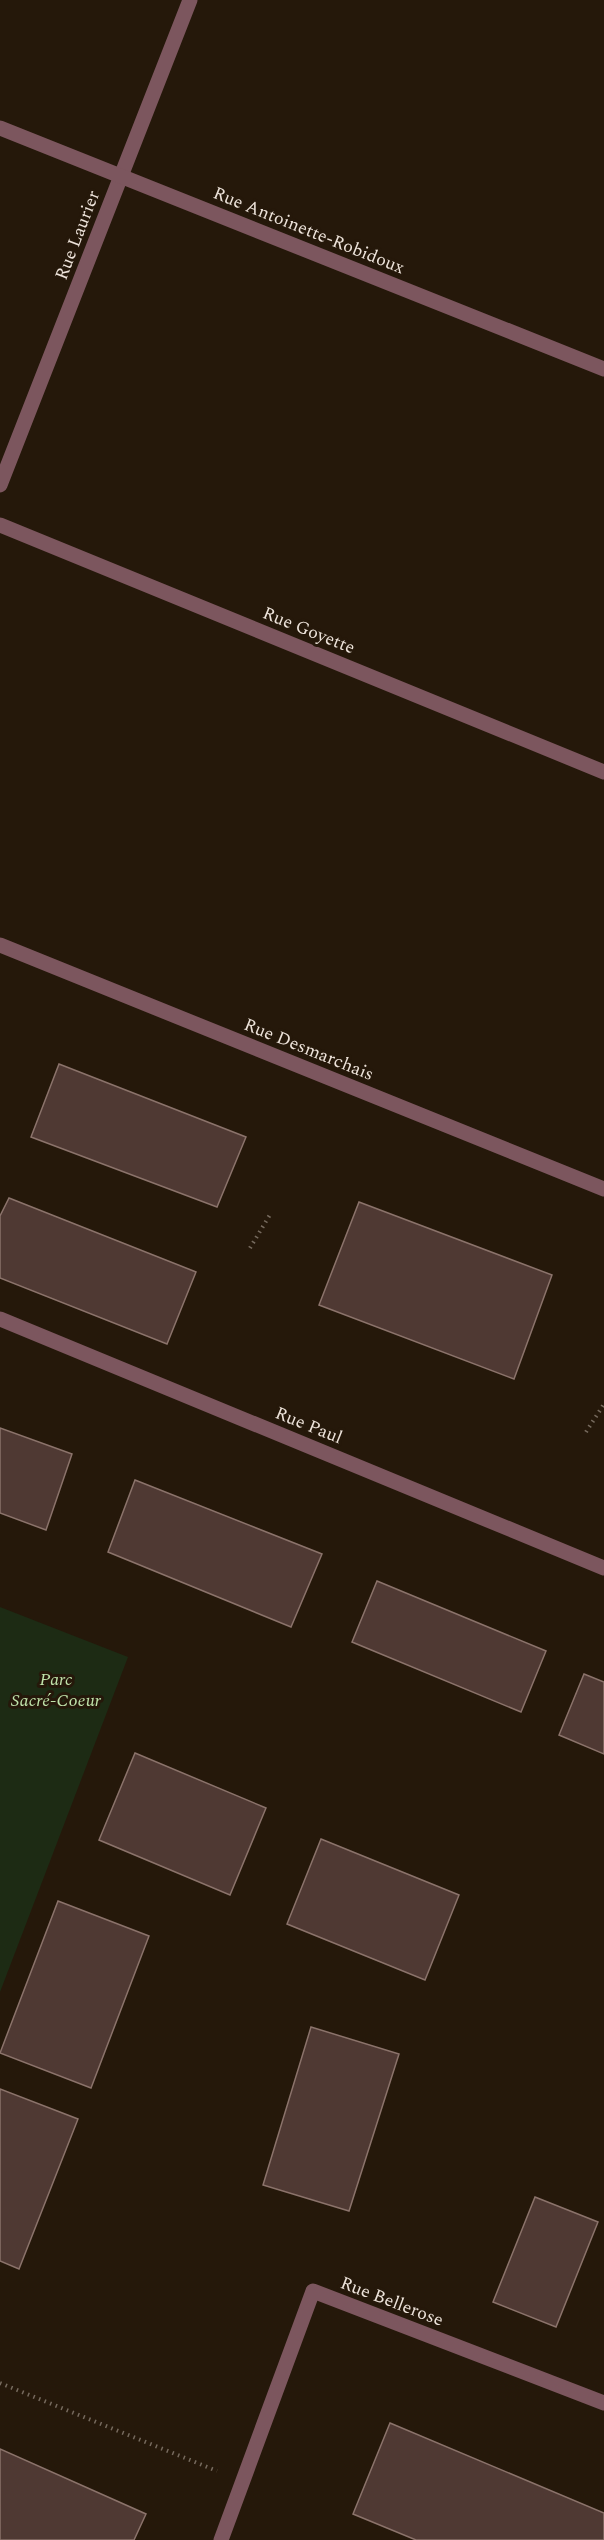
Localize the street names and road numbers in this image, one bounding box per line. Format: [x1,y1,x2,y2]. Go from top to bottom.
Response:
street label: Rue Antoinette-Robidoux [209,180,409,281]
street label: Rue Laurier [48,186,107,284]
street label: Rue Goyette [259,600,359,661]
street label: Rue Desmarchais [240,1011,378,1088]
street label: Rue Paul [271,1400,347,1451]
street label: Rue Bellerose [336,2269,447,2334]

